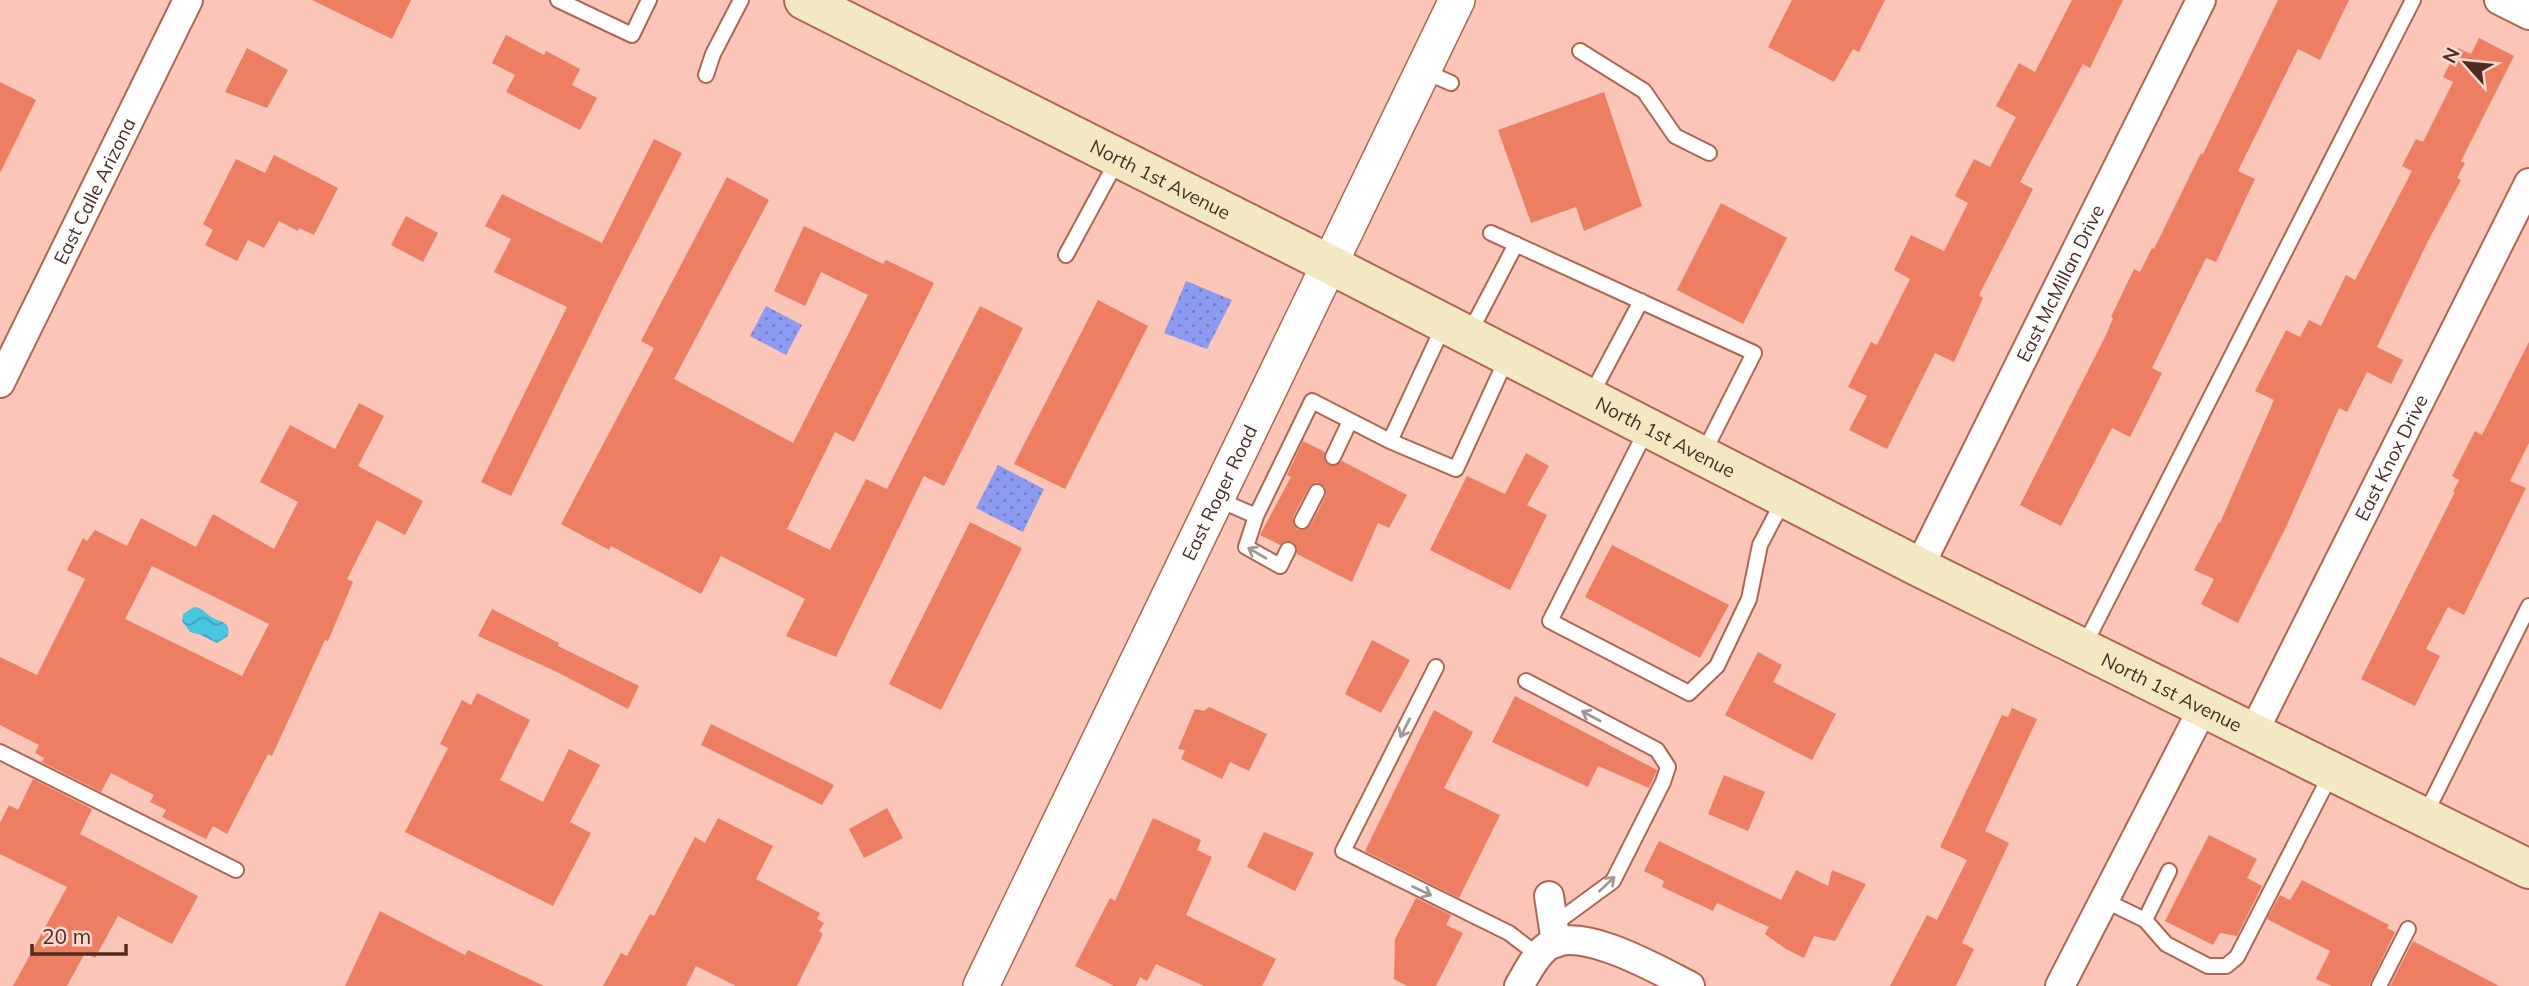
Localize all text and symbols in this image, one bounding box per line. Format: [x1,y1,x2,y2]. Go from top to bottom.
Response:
north arrow [2431,28,2501,98]
text: N [2437,43,2465,67]
street label: East Calle Arizona [48,114,140,268]
street label: North 1st Avenue [1086,134,1235,225]
street label: East McMillan Drive [2011,201,2109,366]
street label: East Knox Drive [2350,390,2433,525]
street label: North 1st Avenue [1592,391,1739,483]
street label: East Roger Road [1176,421,1262,564]
one-way arrow [1247,546,1268,559]
street label: North 1st Avenue [2098,647,2246,737]
one-way arrow [1581,708,1602,722]
one-way arrow [1398,717,1412,738]
one-way arrow [1598,875,1615,892]
one-way arrow [1411,884,1432,898]
scale bar [32,912,126,956]
text: 20 m [42,923,91,949]

